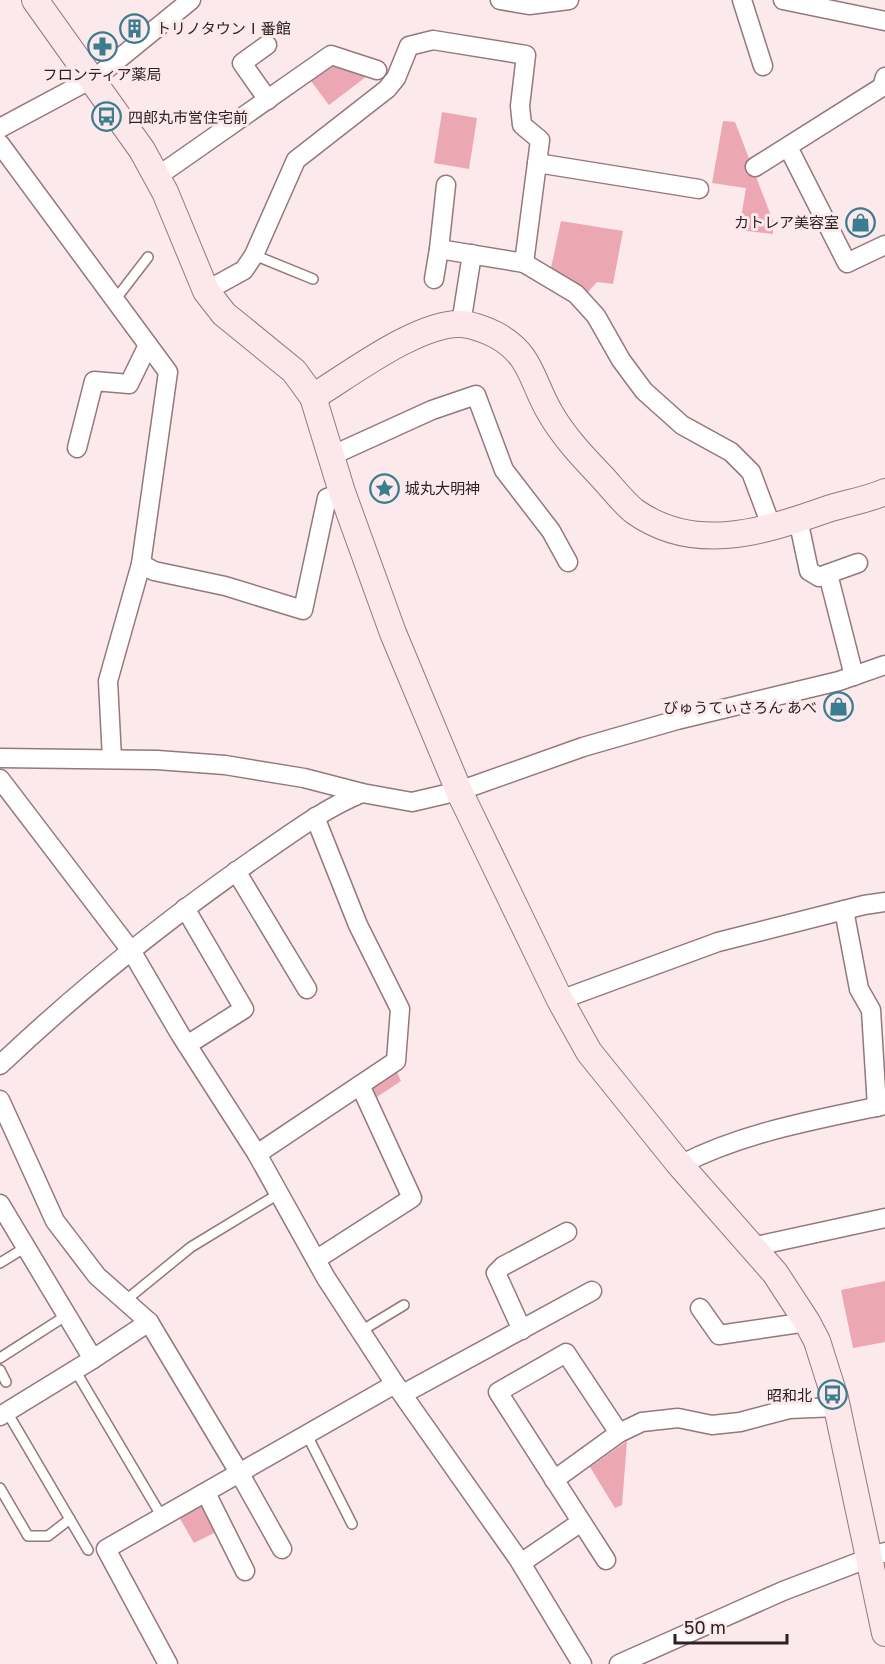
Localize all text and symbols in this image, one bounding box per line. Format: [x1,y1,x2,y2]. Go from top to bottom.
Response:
building icon: トリノタウンⅠ番館 [119,12,151,44]
place label: トリノタウンⅠ番館 [156,19,291,37]
pharmacy icon: フロンティア薬局 [86,31,118,63]
place label: フロンティア薬局 [42,65,162,83]
bus stop icon: 四郎丸市営住宅前 [91,101,123,133]
place label: 四郎丸市営住宅前 [128,108,248,126]
shop icon: カトレア美容室 [844,206,876,238]
place label: カトレア美容室 [734,213,839,231]
place icon: 城丸大明神 [368,472,400,504]
place label: 城丸大明神 [405,479,480,497]
shop icon: びゅうてぃさろん あべ [822,691,854,723]
place label: びゅうてぃさろん あべ [663,698,817,716]
bus stop icon: 昭和北 [817,1379,849,1411]
place label: 昭和北 [767,1386,812,1404]
scale bar [675,1607,788,1645]
text: 50 m [684,1616,726,1638]

